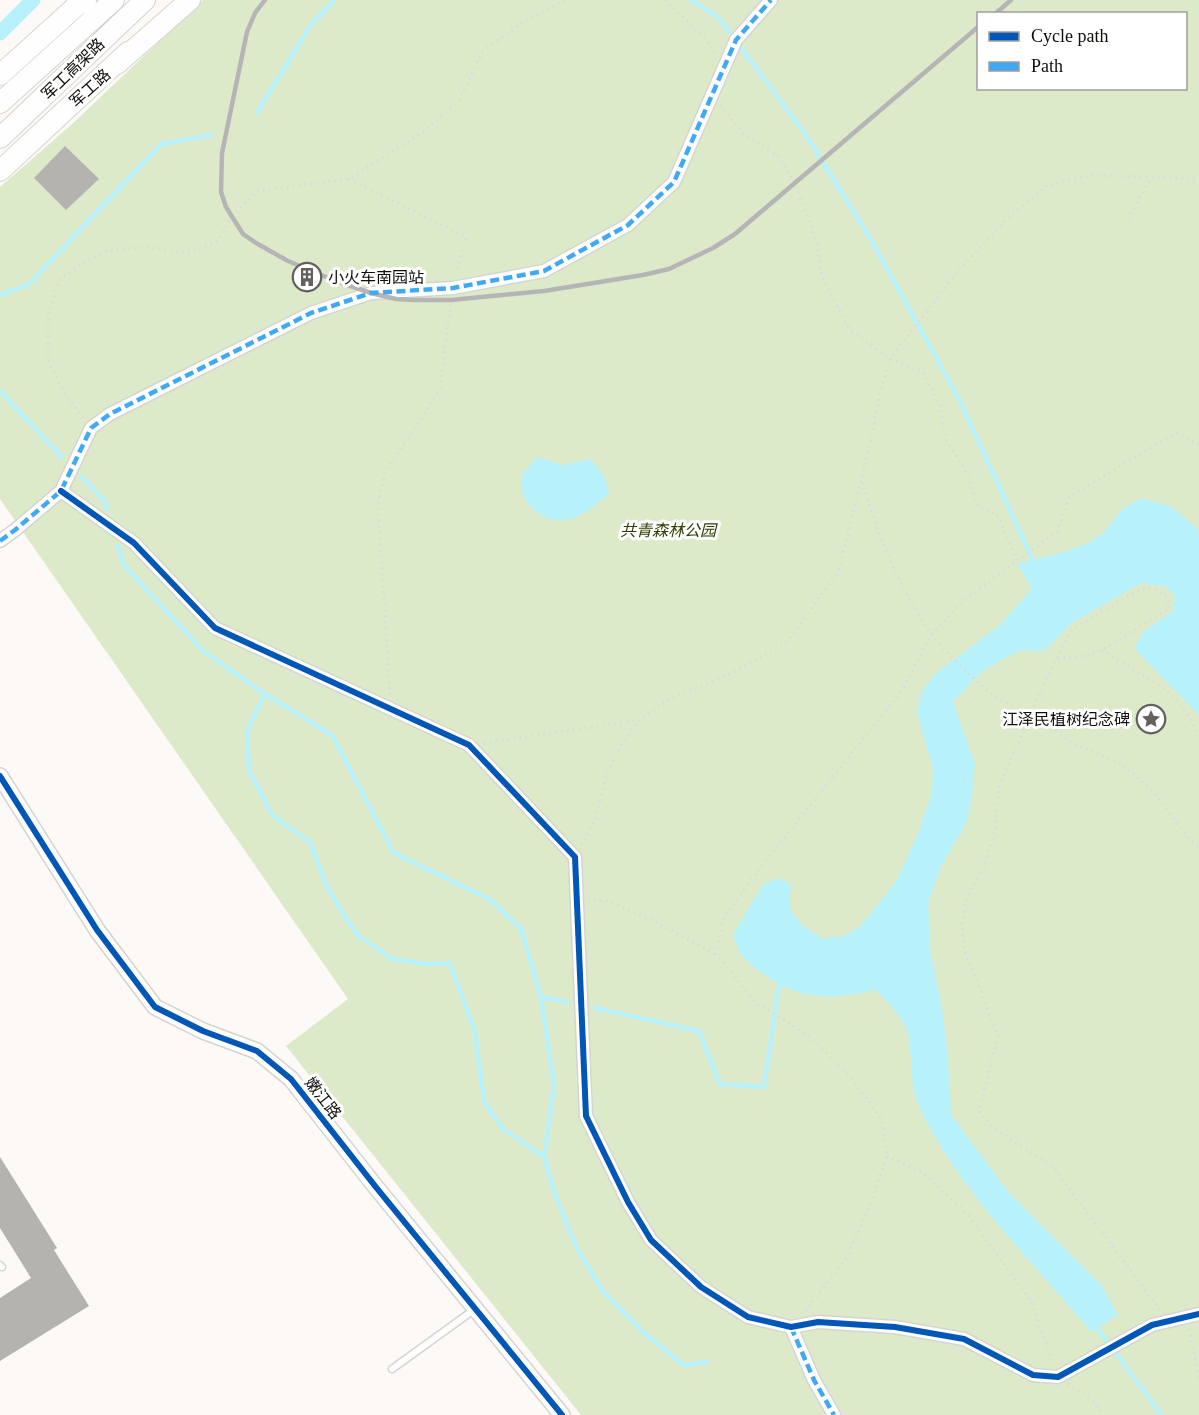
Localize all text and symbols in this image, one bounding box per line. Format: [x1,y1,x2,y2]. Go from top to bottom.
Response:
legend [977,12,1187,90]
text: Cycle path [1031,26,1108,46]
street label: 军工高架路 [38,35,108,103]
text: Path [1031,56,1063,76]
street label: 军工路 [66,66,114,110]
building icon: 小火车南园站 [291,261,323,293]
place label: 小火车南园站 [328,269,424,286]
park label: 共青森林公园 [620,522,718,539]
place icon: 江泽民植树纪念碑 [1135,703,1167,735]
place label: 江泽民植树纪念碑 [1002,711,1130,728]
street label: 嫩江路 [302,1074,344,1122]

